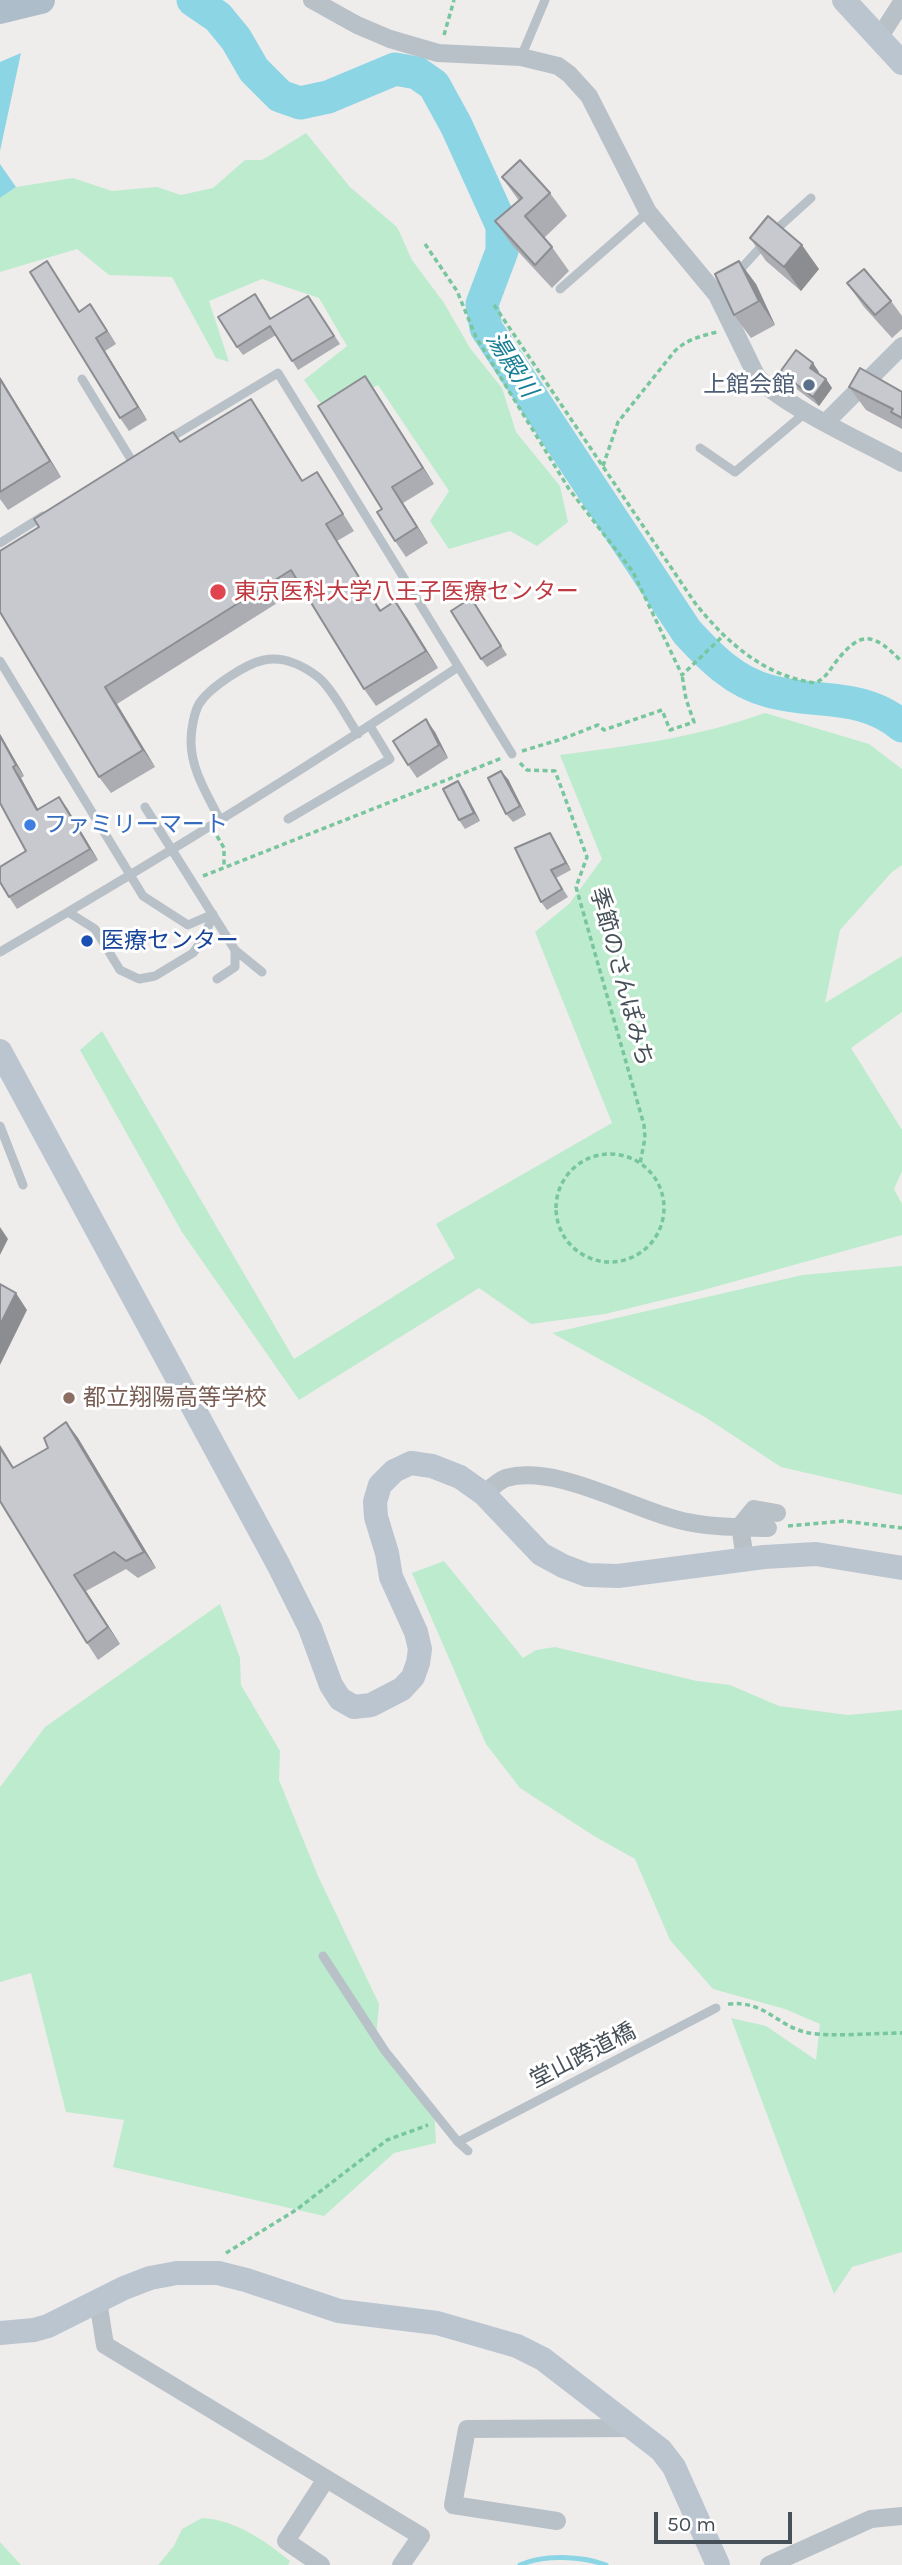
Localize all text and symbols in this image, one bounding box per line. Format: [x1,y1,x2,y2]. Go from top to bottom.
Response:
water label: 湯殿川 [479,327,543,403]
place label: 上館会館 [703,371,795,399]
marker: 上館会館 [801,377,817,393]
place label: 東京医科大学八王子医療センター [234,578,579,606]
marker: 東京医科大学八王子医療センター [208,582,228,602]
place label: ファミリーマート [44,811,228,839]
marker: ファミリーマート [22,817,38,833]
street label: 季節のさんぽみち [584,885,658,1069]
place label: 医療センター [101,927,239,955]
marker: 医療センター [79,933,95,949]
place label: 都立翔陽高等学校 [83,1384,267,1412]
marker: 都立翔陽高等学校 [61,1390,77,1406]
street label: 堂山跨道橋 [526,2018,640,2094]
scale bar [657,2498,795,2542]
text: 50 m [667,2512,716,2536]

